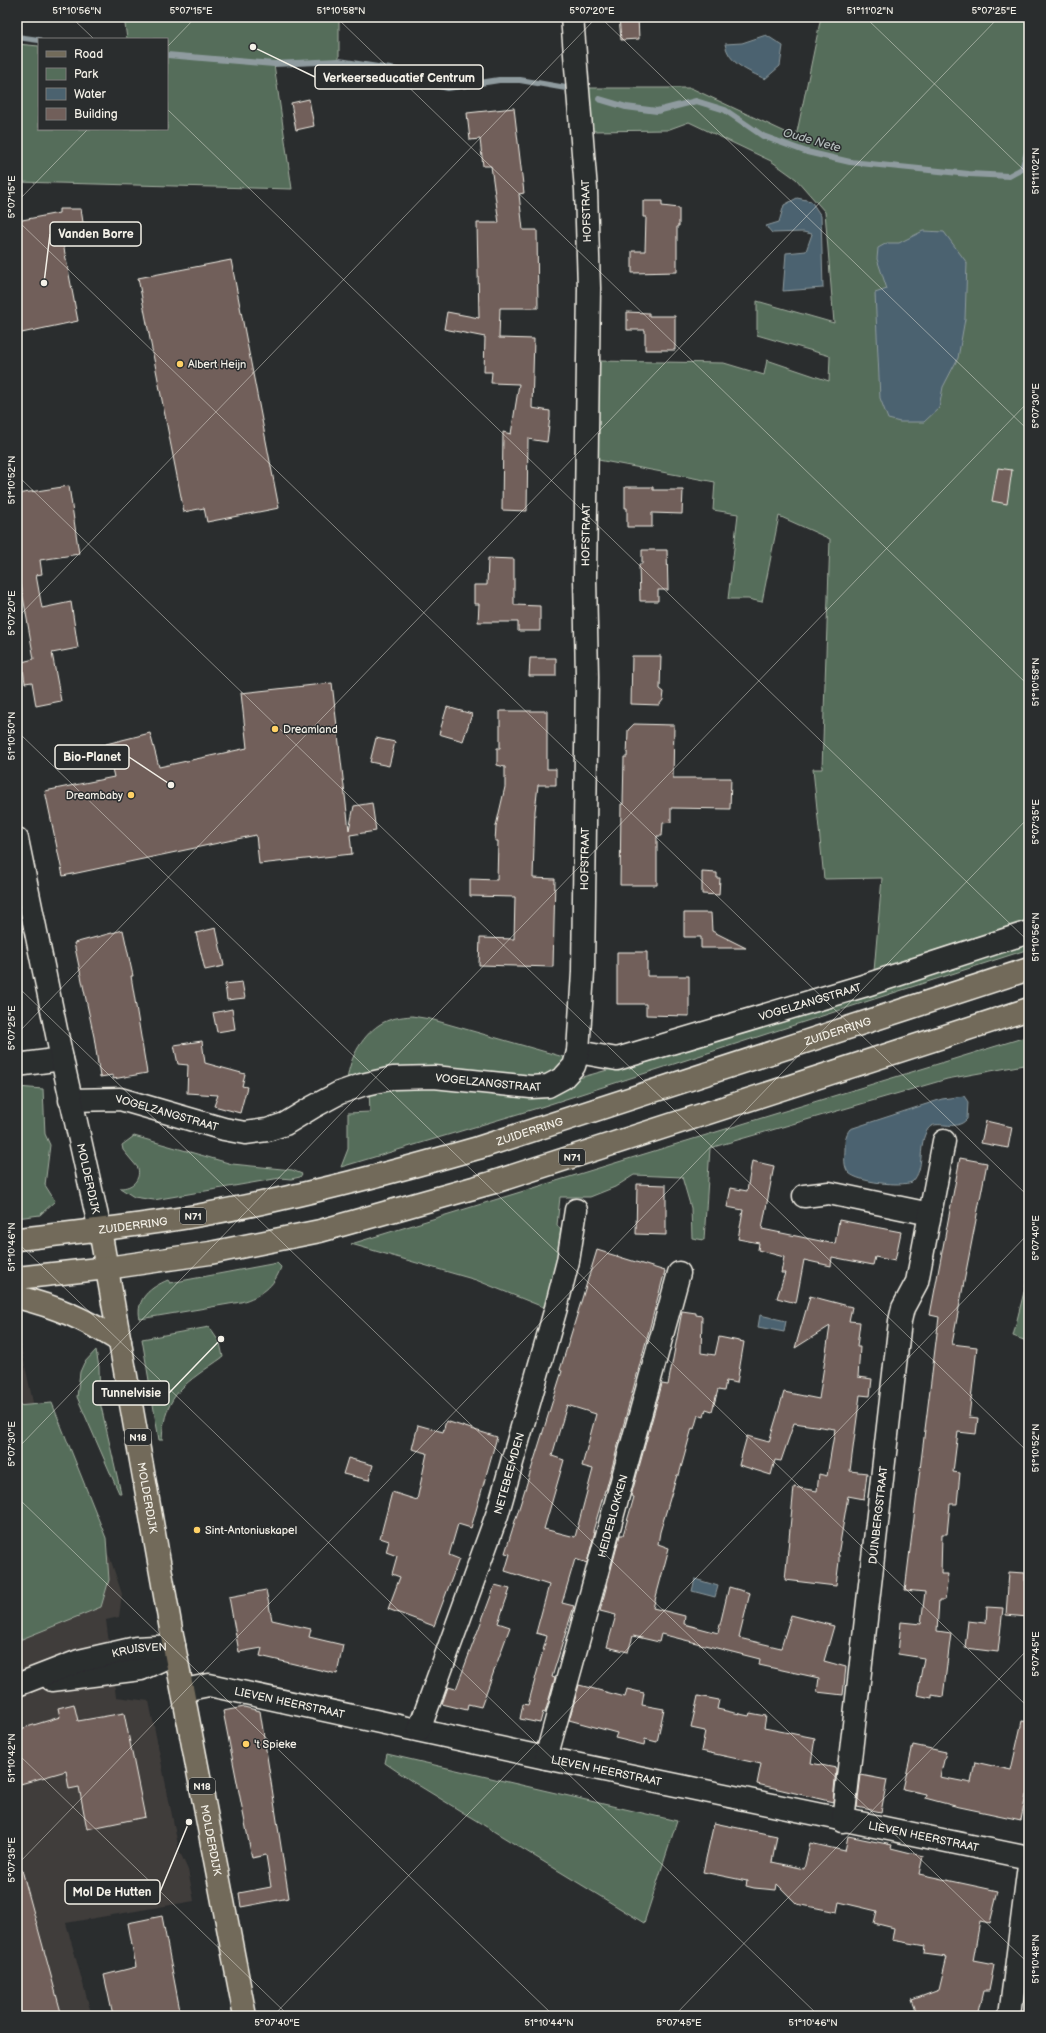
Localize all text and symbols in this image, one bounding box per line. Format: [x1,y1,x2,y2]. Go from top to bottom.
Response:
text: 51°10'56"N [52,5,102,17]
text: 5°07'15"E [169,5,213,17]
text: 51°10'58"N [316,5,366,17]
text: 5°07'20"E [569,5,615,17]
text: 51°11'02"N [846,5,894,17]
text: 5°07'25"E [971,5,1017,17]
legend [38,38,168,130]
text: Road [74,47,103,62]
callout: Verkeerseducatief Centrum [315,65,483,89]
text: Park [74,67,98,82]
text: Verkeerseducatief Centrum [323,71,475,86]
text: Water [74,87,106,102]
text: Building [74,107,118,122]
water label: Oude Nete [781,125,843,156]
text: 51°11'02"N [1030,147,1042,195]
text: 5°07'15"E [6,175,18,219]
street label: HOFSTRAAT [579,179,594,243]
callout: Vanden Borre [50,222,141,246]
text: Vanden Borre [58,227,134,242]
place label: Albert Heijn [188,358,246,371]
marker: Albert Heijn [175,359,185,369]
text: 5°07'30"E [1030,383,1042,429]
text: 51°10'52"N [6,455,18,505]
street label: HOFSTRAAT [579,503,593,566]
text: 5°07'20"E [6,590,18,636]
text: 51°10'58"N [1030,657,1042,707]
text: 51°10'50"N [6,711,18,761]
place label: Dreamland [283,723,338,736]
marker: Dreamland [270,724,280,734]
callout: Bio-Planet [55,745,129,769]
text: Bio-Planet [63,750,121,765]
place label: Dreambaby [66,789,123,802]
marker: Dreambaby [126,790,136,800]
text: 5°07'35"E [1030,799,1042,845]
street label: HOFSTRAAT [578,827,592,890]
text: 51°10'56"N [1030,912,1042,962]
street label: VOGELZANGSTRAAT [757,981,863,1024]
text: 5°07'25"E [6,1005,18,1051]
street label: ZUIDERRING [802,1015,873,1049]
street label: VOGELZANGSTRAAT [435,1071,542,1094]
street label: VOGELZANGSTRAAT [116,1093,220,1134]
street label: ZUIDERRING [494,1115,565,1149]
street label: MOLDERDIJK [74,1142,102,1216]
road number: N71 [559,1149,585,1165]
road number: N71 [180,1208,206,1224]
street label: ZUIDERRING [97,1215,168,1237]
text: 5°07'40"E [1030,1215,1042,1261]
text: 51°10'46"N [6,1222,18,1272]
callout: Tunnelvisie [93,1381,169,1405]
text: Tunnelvisie [101,1386,161,1401]
text: 5°07'30"E [6,1421,18,1467]
text: 51°10'52"N [1030,1423,1042,1473]
road number: N18 [125,1429,151,1445]
street label: NETEBEEMDEN [492,1431,527,1516]
street label: MOLDERDIJK [134,1461,160,1535]
street label: DUINBERGSTRAAT [866,1465,890,1565]
street label: HEIDEBLOKKEN [595,1473,630,1559]
place label: Sint-Antoniuskapel [205,1524,297,1537]
marker: Sint-Antoniuskapel [192,1525,202,1535]
text: 5°07'45"E [1030,1631,1042,1677]
street label: KRUISVEN [111,1640,167,1660]
street label: LIEVEN HEERSTRAAT [233,1685,346,1721]
text: 51°10'42"N [6,1733,18,1783]
place label: 't Spieke [254,1738,297,1751]
marker: 't Spieke [241,1739,251,1749]
street label: LIEVEN HEERSTRAAT [550,1753,663,1789]
road number: N18 [189,1778,215,1794]
street label: MOLDERDIJK [198,1804,224,1877]
street label: LIEVEN HEERSTRAAT [867,1819,980,1855]
text: 5°07'35"E [6,1837,18,1883]
callout: Mol De Hutten [65,1880,160,1904]
text: Mol De Hutten [73,1885,152,1900]
text: 51°10'48"N [1030,1934,1042,1984]
text: 5°07'40"E [254,2017,300,2029]
text: 51°10'44"N [524,2017,574,2029]
text: 5°07'45"E [656,2017,702,2029]
text: 51°10'46"N [788,2017,838,2029]

